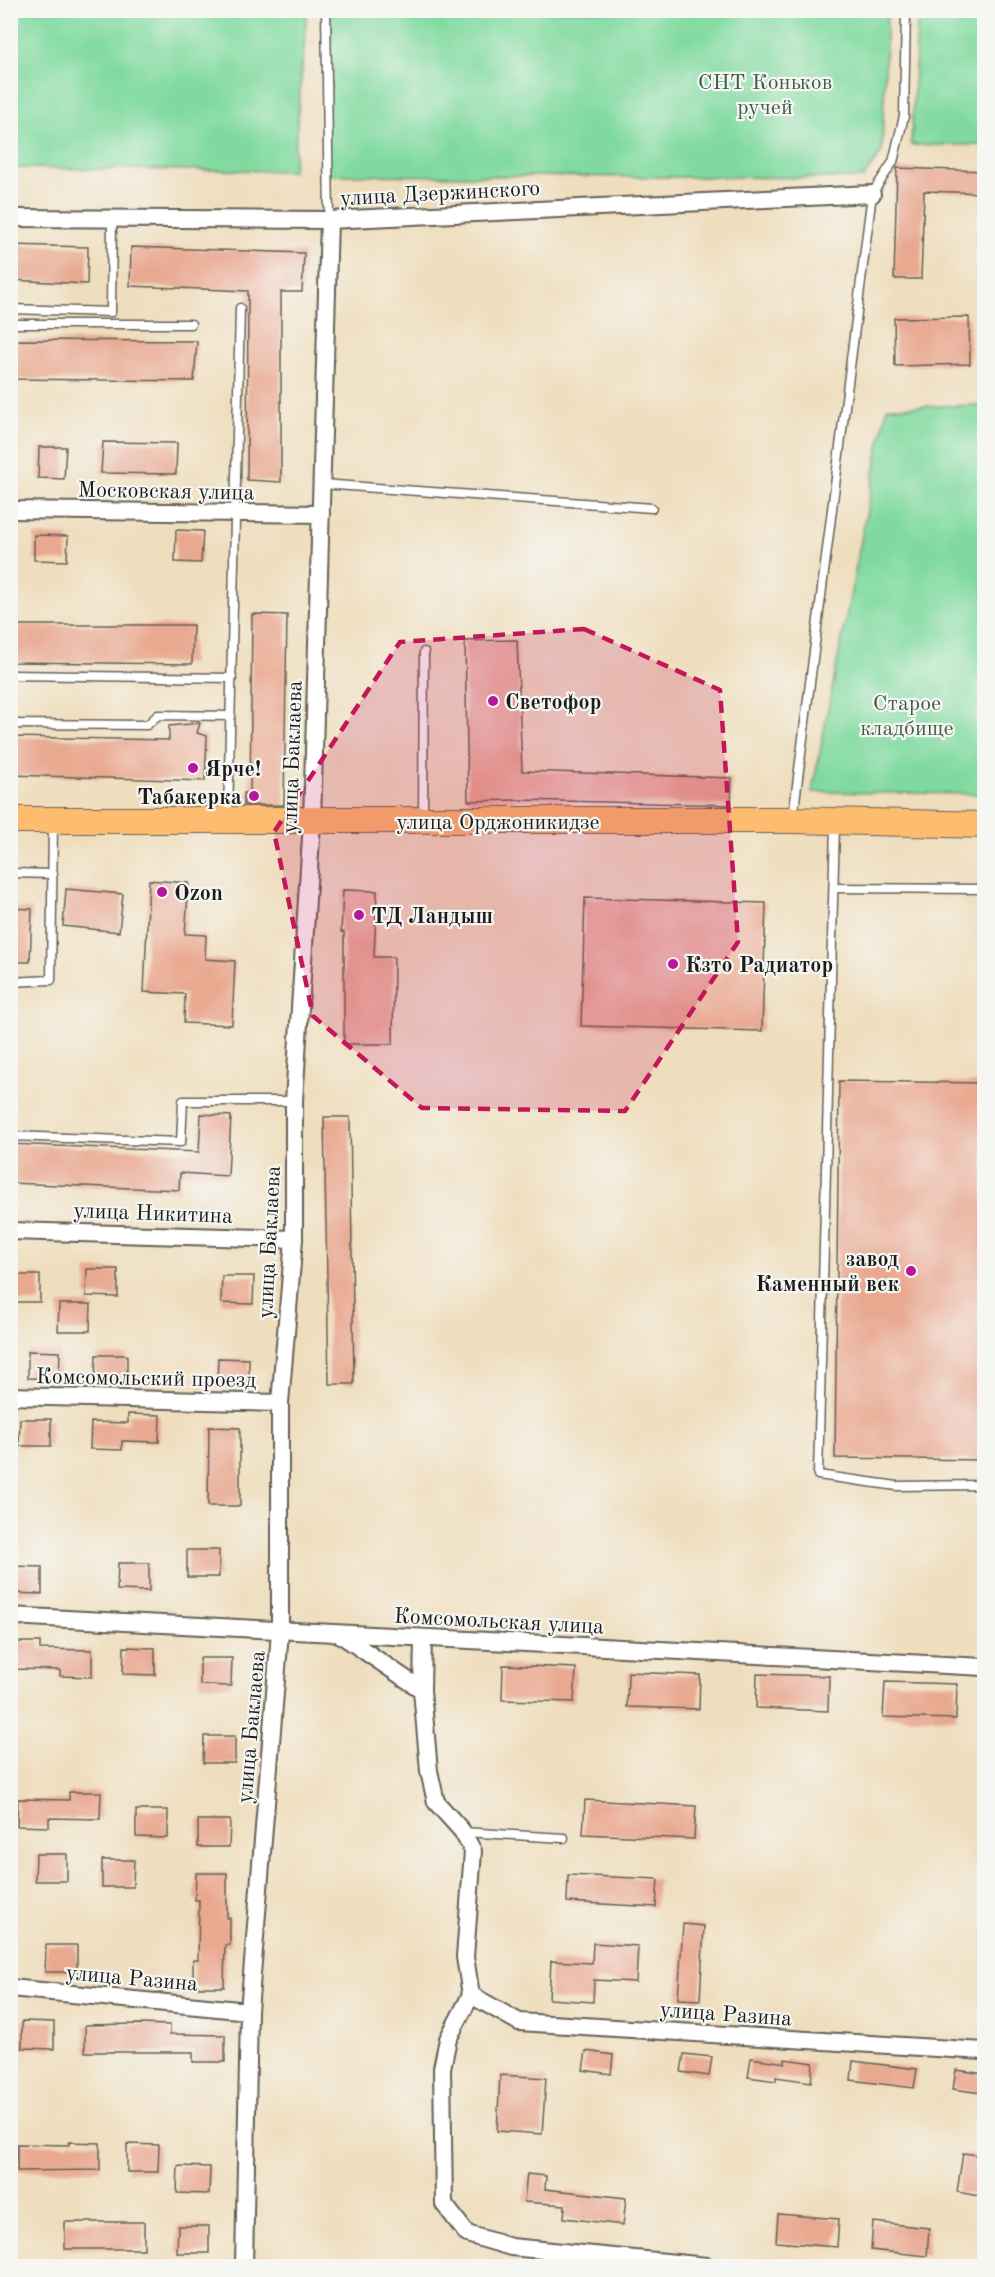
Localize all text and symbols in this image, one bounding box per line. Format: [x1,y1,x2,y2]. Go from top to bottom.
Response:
park label: СНТ Коньков ручей [698,72,832,119]
street label: улица Дзержинского [339,178,541,210]
street label: Московская улица [77,479,255,505]
street label: улица Баклаева [279,680,307,834]
place label: Светофор [505,692,601,715]
park label: Старое кладбище [860,693,954,740]
marker: Светофор [486,694,500,708]
place label: Ярче! [205,759,261,781]
marker: Ярче! [186,761,200,775]
place label: Табакерка [137,787,242,809]
marker: Табакерка [247,789,261,803]
street label: улица Орджоникидзе [396,812,600,834]
place label: Ozon [174,883,223,905]
marker: Ozon [155,885,169,899]
place label: ТД Ландыш [371,906,493,928]
marker: ТД Ландыш [352,908,366,922]
place label: Кзто Радиатор [685,955,833,977]
marker: Кзто Радиатор [666,957,680,971]
street label: улица Баклаева [255,1165,285,1319]
street label: улица Никитина [73,1200,233,1228]
place label: завод Каменный век [755,1249,899,1296]
marker: завод Каменный век [904,1264,918,1278]
street label: Комсомольский проезд [36,1366,257,1392]
street label: Комсомольская улица [393,1606,605,1638]
street label: улица Баклаева [234,1650,270,1805]
street label: улица Разина [65,1962,199,1996]
street label: улица Разина [659,1999,793,2031]

